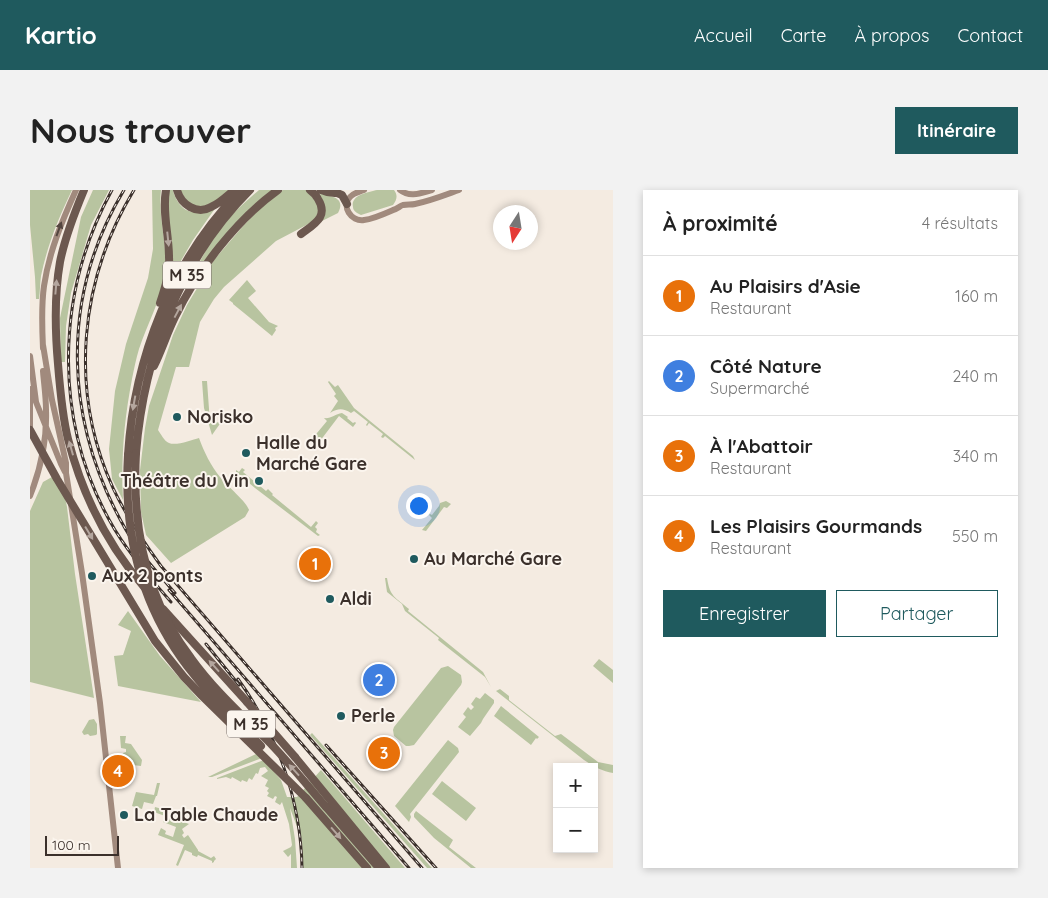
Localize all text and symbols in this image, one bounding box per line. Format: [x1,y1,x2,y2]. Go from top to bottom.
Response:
text: Kartio [25,20,97,50]
text: Accueil [694,24,753,47]
text: Carte [781,24,826,47]
text: À propos [854,24,930,47]
text: Contact [958,24,1023,47]
button: Itinéraire [895,107,1018,154]
text: Nous trouver [30,108,251,152]
north arrow [493,205,538,250]
text: À proximité [663,210,778,236]
text: 4 résultats [922,213,998,233]
one-way arrow [55,221,63,236]
one-way arrow [164,231,172,247]
road number: M 35 [163,262,211,288]
text: Au Plaisirs d'Asie [710,274,861,298]
one-way arrow [53,279,61,295]
text: 1 [676,286,682,306]
text: 160 m [955,286,998,306]
text: Restaurant [710,298,792,318]
one-way arrow [174,304,182,318]
text: Côté Nature [710,354,822,378]
text: 2 [674,366,684,386]
text: 240 m [952,366,998,386]
text: Supermarché [710,378,810,398]
one-way arrow [130,395,138,411]
place label: Norisko [187,405,253,428]
marker: Norisko [171,411,183,423]
place label: Halle du Marché Gare [256,431,367,475]
text: À l'Abattoir [710,434,813,458]
one-way arrow [67,441,75,456]
text: 3 [675,446,683,466]
text: 340 m [953,446,998,466]
marker: Halle du Marché Gare [240,447,252,459]
text: Restaurant [710,458,792,478]
place label: Théâtre du Vin [120,469,249,492]
marker: Théâtre du Vin [253,475,265,487]
your location [406,493,432,519]
text: Les Plaisirs Gourmands [710,514,922,538]
one-way arrow [85,526,94,539]
text: 4 [674,526,684,546]
text: 550 m [952,526,998,546]
text: Restaurant [710,538,792,558]
pin: 1 [299,545,331,583]
place label: Au Marché Gare [424,547,562,570]
marker: Au Marché Gare [408,553,420,565]
place label: Aux 2 ponts [102,564,203,587]
marker: Aux 2 ponts [86,570,98,582]
place label: Aldi [340,587,372,610]
button: Enregistrer [663,590,826,637]
button: Partager [836,590,998,637]
marker: Aldi [324,593,336,605]
one-way arrow [208,660,220,672]
pin: 2 [363,661,395,699]
place label: Perle [351,704,395,727]
road number: M 35 [227,710,275,738]
marker: Perle [335,710,347,722]
pin: 3 [368,734,400,772]
pin: 4 [102,752,134,790]
map controls [553,763,598,853]
button: + [553,763,598,808]
one-way arrow [289,764,300,776]
place label: La Table Chaude [134,803,278,826]
button: − [553,808,598,853]
marker: La Table Chaude [118,809,130,821]
one-way arrow [331,826,342,839]
scale bar [45,833,119,856]
text: 100 m [52,836,90,854]

